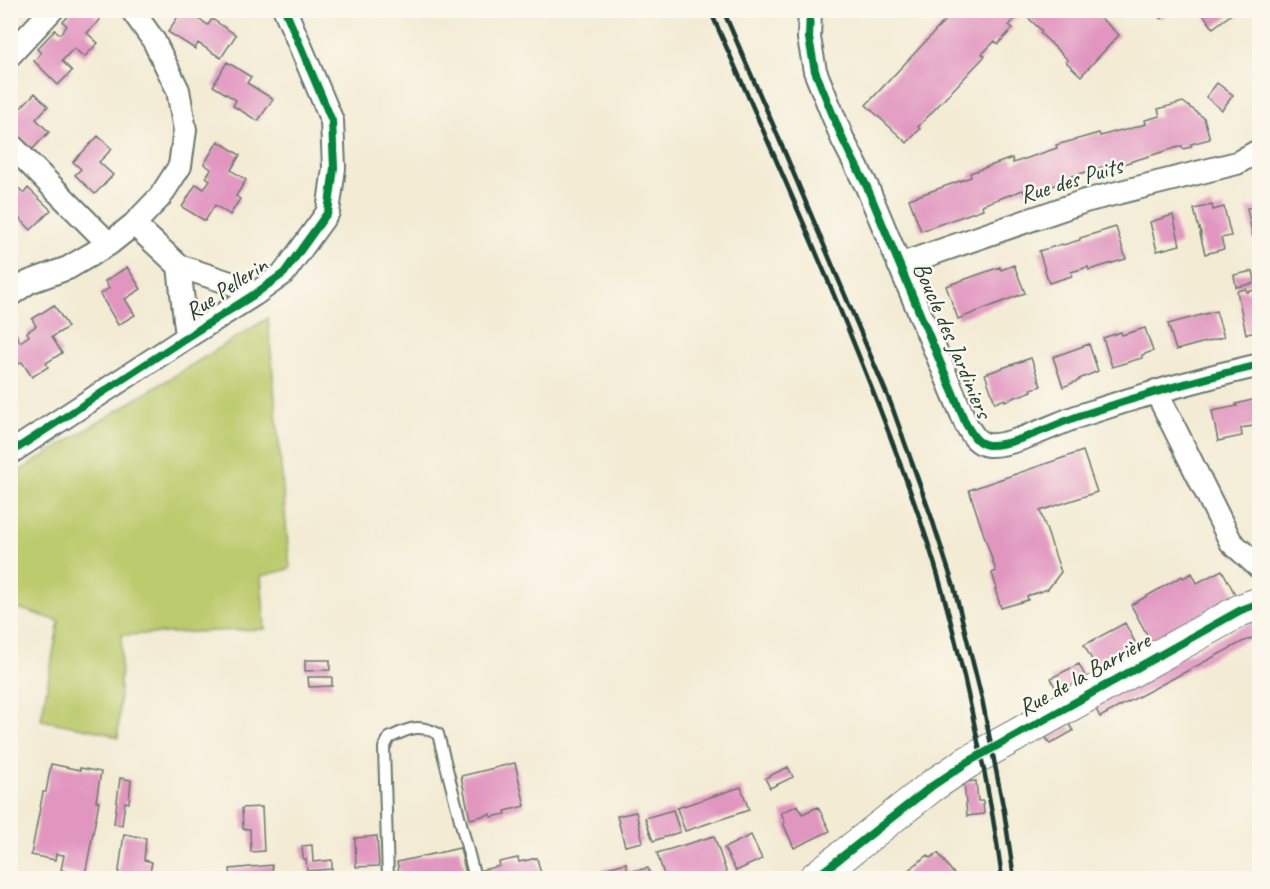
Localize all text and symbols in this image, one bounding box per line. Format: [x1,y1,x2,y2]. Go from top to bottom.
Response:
street label: Rue des Puits [1016,149,1129,210]
street label: Rue Pellerin [179,249,274,326]
street label: Boucle des Jardiniers [907,257,1000,424]
street label: Rue de la Barrière [1013,624,1157,723]

